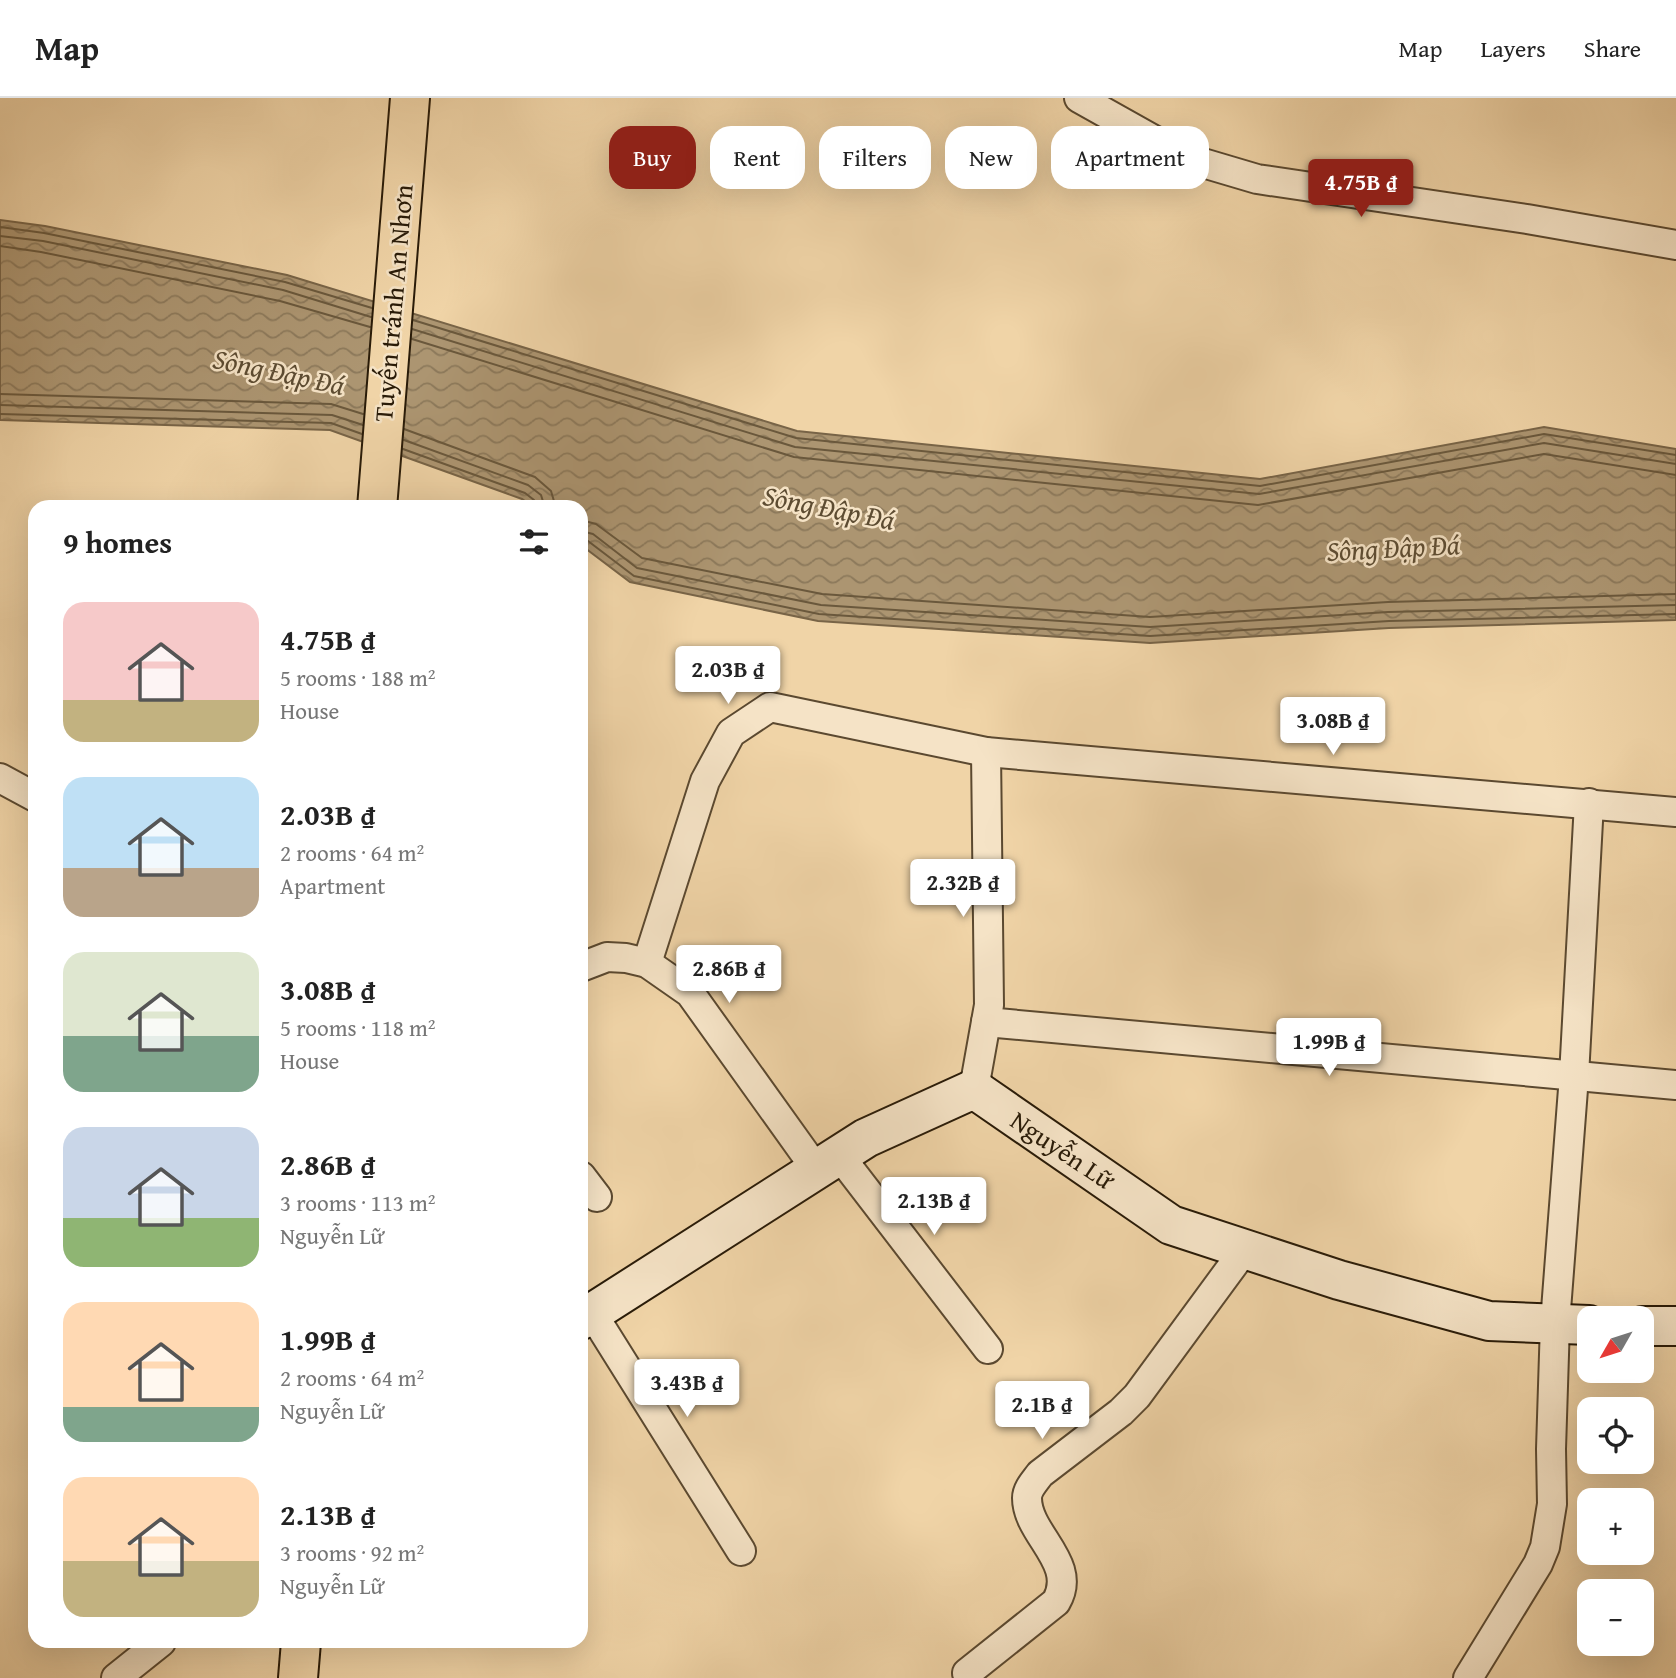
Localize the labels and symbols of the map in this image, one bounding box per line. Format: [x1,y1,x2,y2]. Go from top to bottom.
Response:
pin: 4.75B ₫ [1296,159,1426,219]
street label: Tuyến tránh An Nhơn [363,182,423,423]
water label: Sông Đập Đá [210,337,349,405]
water label: Sông Đập Đá [760,474,898,540]
water label: Sông Đập Đá [1325,523,1461,571]
pin: 2.03B ₫ [663,646,793,706]
pin: 3.08B ₫ [1268,698,1398,757]
pin: 2.32B ₫ [898,860,1028,919]
pin: 2.86B ₫ [664,946,794,1005]
pin: 1.99B ₫ [1264,1018,1394,1078]
street label: Nguyễn Lữ [1003,1101,1124,1200]
pin: 2.13B ₫ [869,1178,999,1237]
north arrow [1577,1306,1654,1382]
pin: 3.43B ₫ [622,1360,752,1419]
pin: 2.1B ₫ [985,1382,1099,1441]

